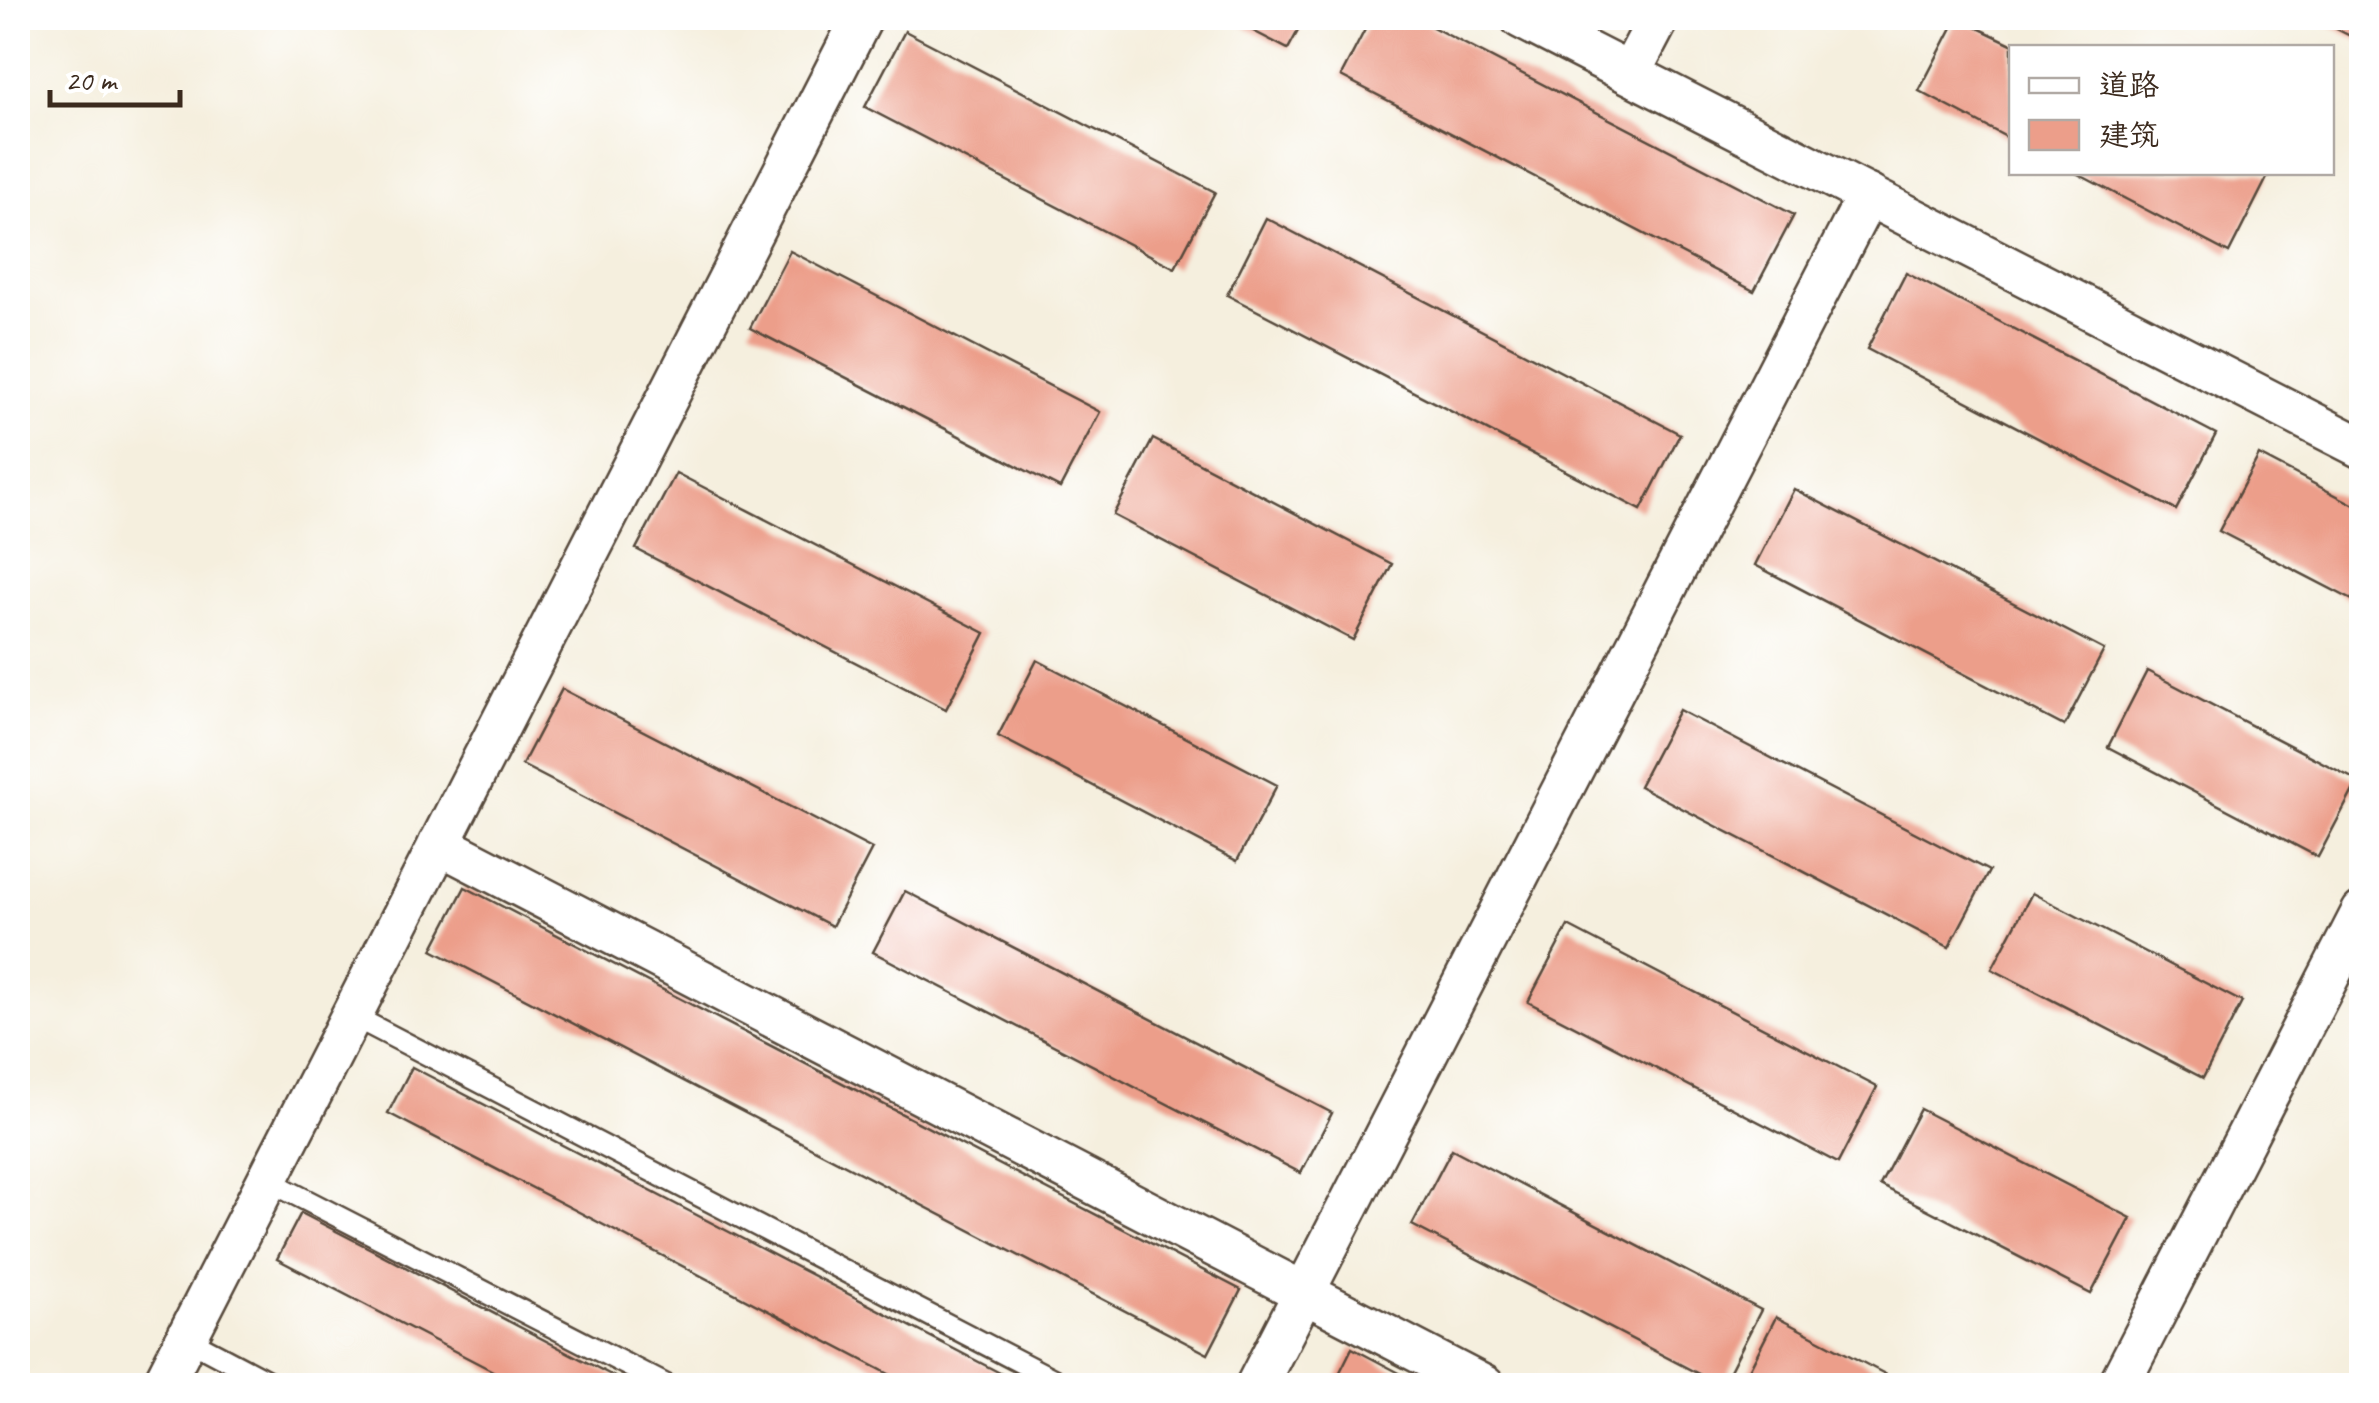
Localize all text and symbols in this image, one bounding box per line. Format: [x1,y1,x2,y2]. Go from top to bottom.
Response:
scale bar [50,45,180,107]
legend [2009,45,2334,175]
text: 20 m [65,61,118,99]
text: 道路 [2099,66,2159,104]
text: 建筑 [2099,116,2159,154]

